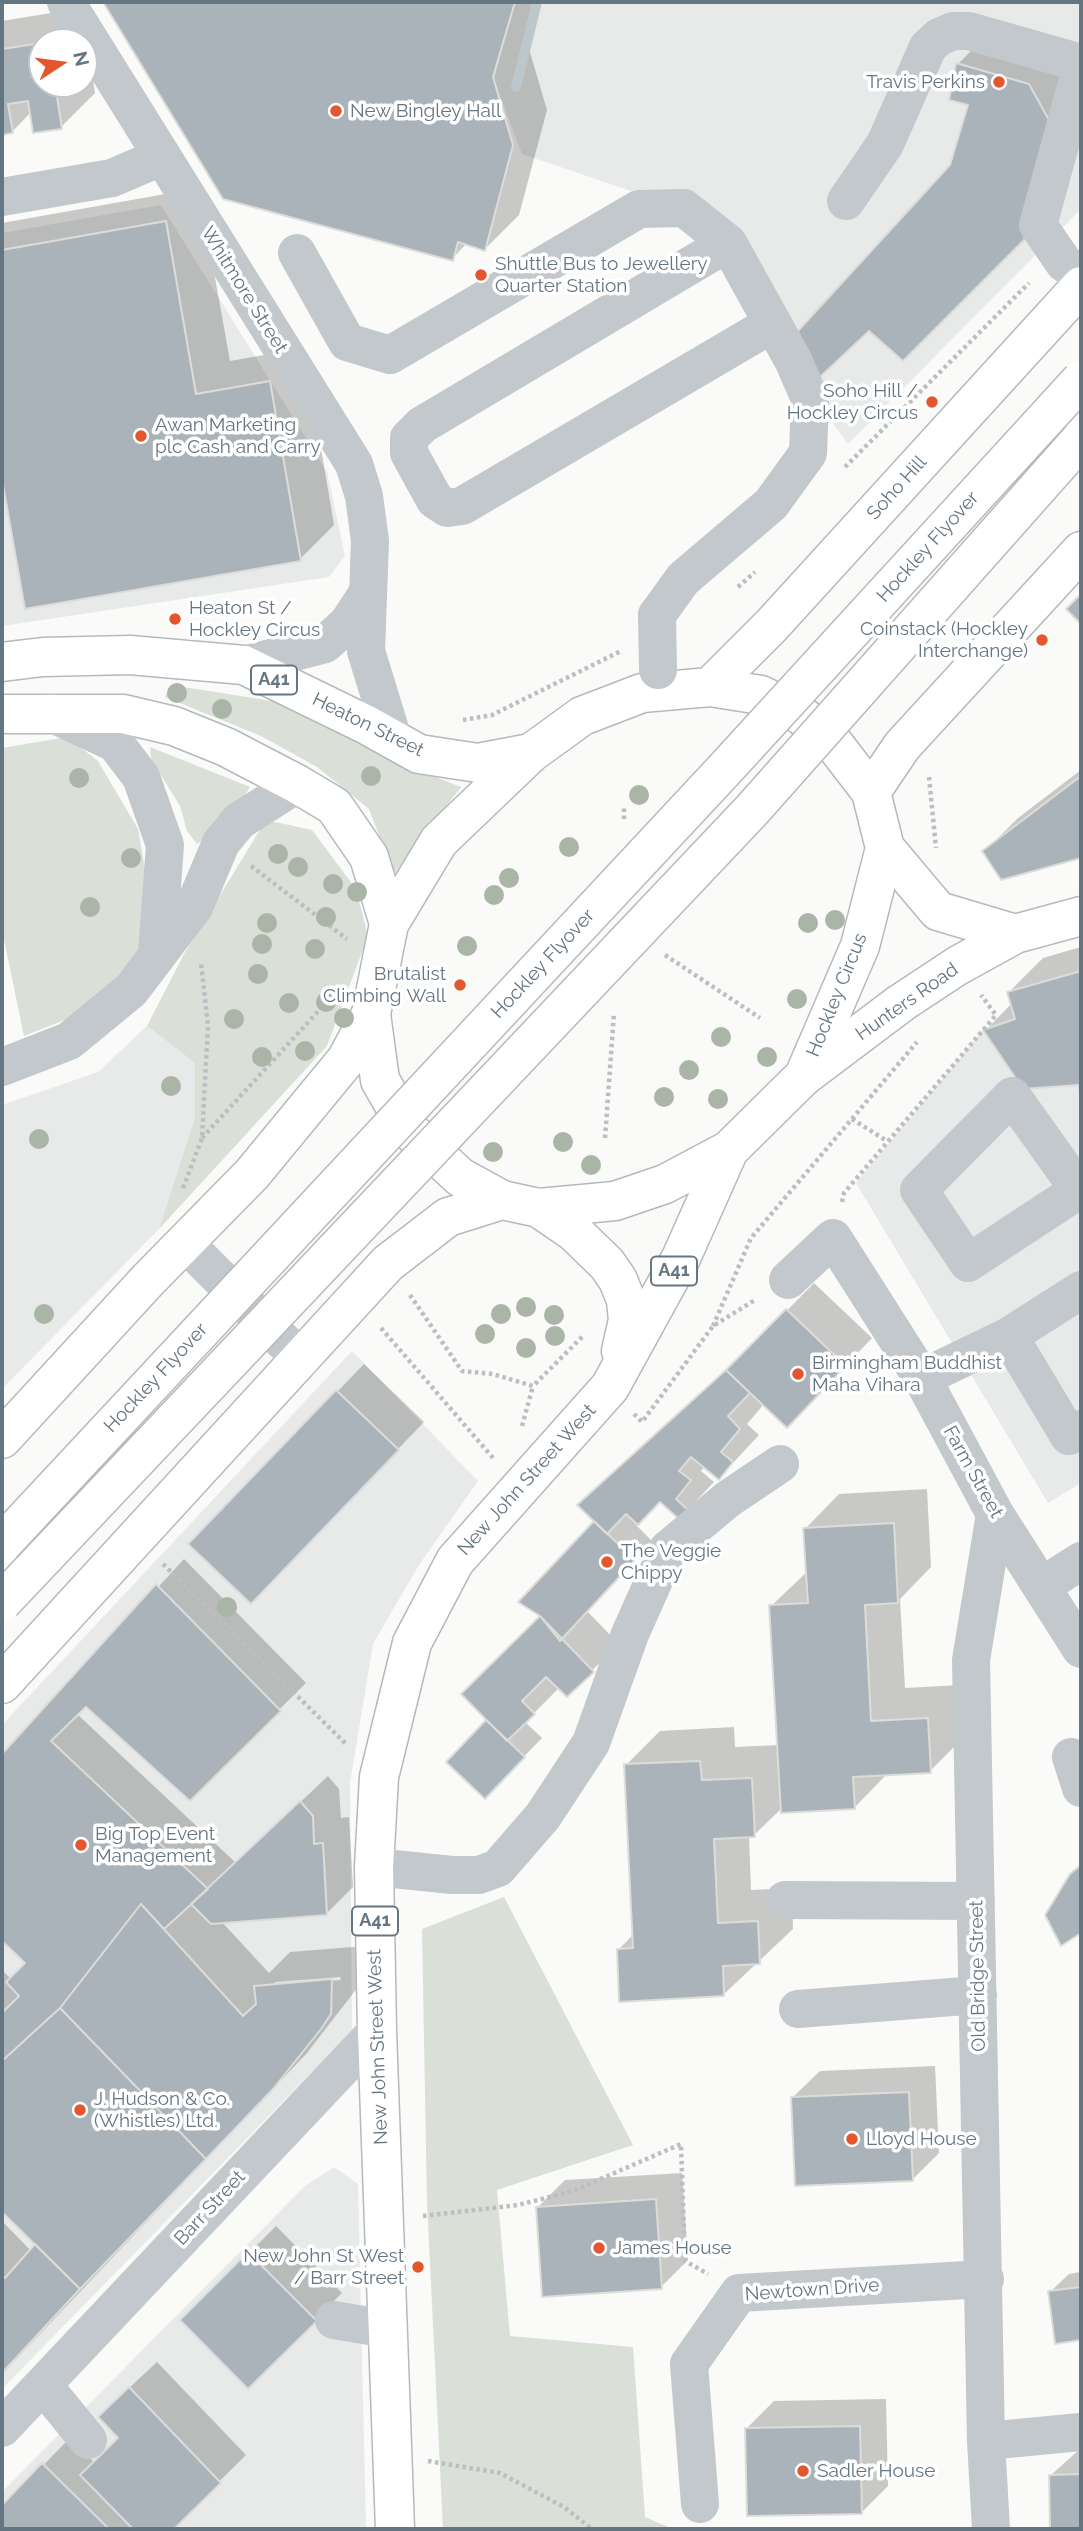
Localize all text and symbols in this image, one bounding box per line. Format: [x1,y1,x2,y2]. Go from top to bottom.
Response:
north arrow [28,28,98,98]
text: N [69,49,94,68]
place label: Travis Perkins [866,71,985,93]
marker: Travis Perkins [991,74,1007,90]
place label: New Bingley Hall [350,100,501,122]
marker: New Bingley Hall [328,103,344,119]
street label: Whitmore Street [196,222,292,358]
place label: Shuttle Bus to Jewellery Quarter Station [495,253,708,297]
marker: Shuttle Bus to Jewellery Quarter Station [473,267,489,283]
place label: Soho Hill / Hockley Circus [787,380,918,424]
marker: Soho Hill / Hockley Circus [924,394,940,410]
place label: Awan Marketing plc Cash and Carry [155,414,321,458]
marker: Awan Marketing plc Cash and Carry [133,428,149,444]
street label: Soho Hill [862,451,932,525]
street label: Hockley Flyover [872,487,984,607]
place label: Heaton St / Hockley Circus [189,597,320,641]
marker: Heaton St / Hockley Circus [167,611,183,627]
place label: Coinstack (Hockley Interchange) [860,618,1028,662]
marker: Coinstack (Hockley Interchange) [1034,632,1050,648]
road number: A41 [251,666,297,694]
street label: Heaton Street [308,688,428,762]
street label: Hockley Flyover [486,905,600,1023]
street label: Hockley Circus [802,930,872,1060]
street label: Hunters Road [851,958,963,1046]
place label: Brutalist Climbing Wall [323,963,446,1007]
marker: Brutalist Climbing Wall [452,977,468,993]
road number: A41 [651,1256,697,1286]
street label: Hockley Flyover [99,1319,213,1437]
place label: Birmingham Buddhist Maha Vihara [812,1352,1002,1396]
marker: Birmingham Buddhist Maha Vihara [790,1366,806,1382]
street label: New John Street West [453,1400,601,1560]
street label: Farm Street [938,1422,1008,1522]
place label: The Veggie Chippy [621,1540,721,1584]
marker: The Veggie Chippy [599,1554,615,1570]
place label: Big Top Event Management [95,1823,215,1867]
marker: Big Top Event Management [73,1837,89,1853]
street label: Old Bridge Street [965,1900,991,2052]
road number: A41 [352,1907,398,1936]
street label: New John Street West [363,1949,393,2145]
place label: J. Hudson & Co. (Whistles) Ltd. [94,2088,230,2132]
marker: J. Hudson & Co. (Whistles) Ltd. [72,2102,88,2118]
place label: Lloyd House [866,2128,977,2150]
marker: Lloyd House [844,2131,860,2147]
street label: Barr Street [170,2166,250,2250]
place label: James House [613,2237,732,2259]
marker: James House [591,2240,607,2256]
place label: New John St West / Barr Street [243,2245,404,2289]
marker: New John St West / Barr Street [410,2259,426,2275]
street label: Newtown Drive [744,2274,880,2306]
place label: Sadler House [817,2460,935,2482]
marker: Sadler House [795,2463,811,2479]

